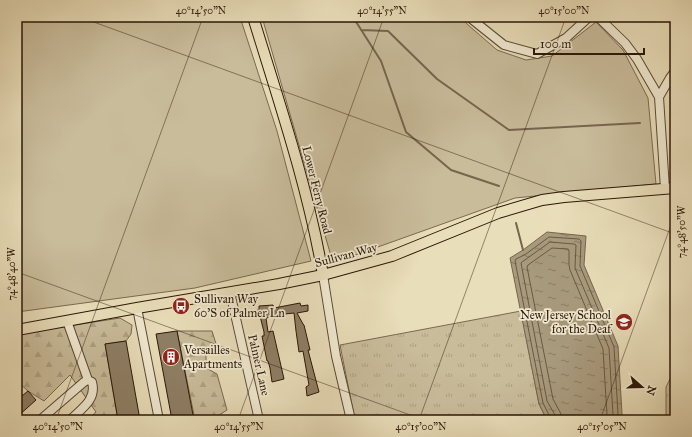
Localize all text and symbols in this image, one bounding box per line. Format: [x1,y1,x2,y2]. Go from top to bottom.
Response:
text: 40°14'50"N [176,5,227,17]
text: 40°14'55"N [357,5,407,17]
text: 40°15'00"N [539,5,590,17]
scale bar [534,30,644,56]
text: 100 m [540,37,571,51]
street label: Lower Ferry Road [299,145,335,235]
text: 74°48'50"W [676,205,688,258]
street label: Sullivan Way [313,240,379,270]
text: 74°48'40"W [6,247,18,301]
place label: Sullivan Way 60'S of Palmer Ln [194,292,285,320]
bus stop icon: Sullivan Way 60'S of Palmer Ln [171,296,191,316]
place label: New Jersey School for the Deaf [520,308,613,336]
school or university icon: New Jersey School for the Deaf [614,312,634,332]
street label: Palmer Lane [245,333,273,397]
place label: Versailles Apartments [183,343,242,371]
building icon: Versailles Apartments [161,347,181,367]
north arrow [622,367,662,407]
text: N [643,384,659,397]
text: 40°14'50"N [33,421,84,433]
text: 40°14'55"N [214,421,264,433]
text: 40°15'00"N [396,421,447,433]
text: 40°15'05"N [577,421,627,433]

